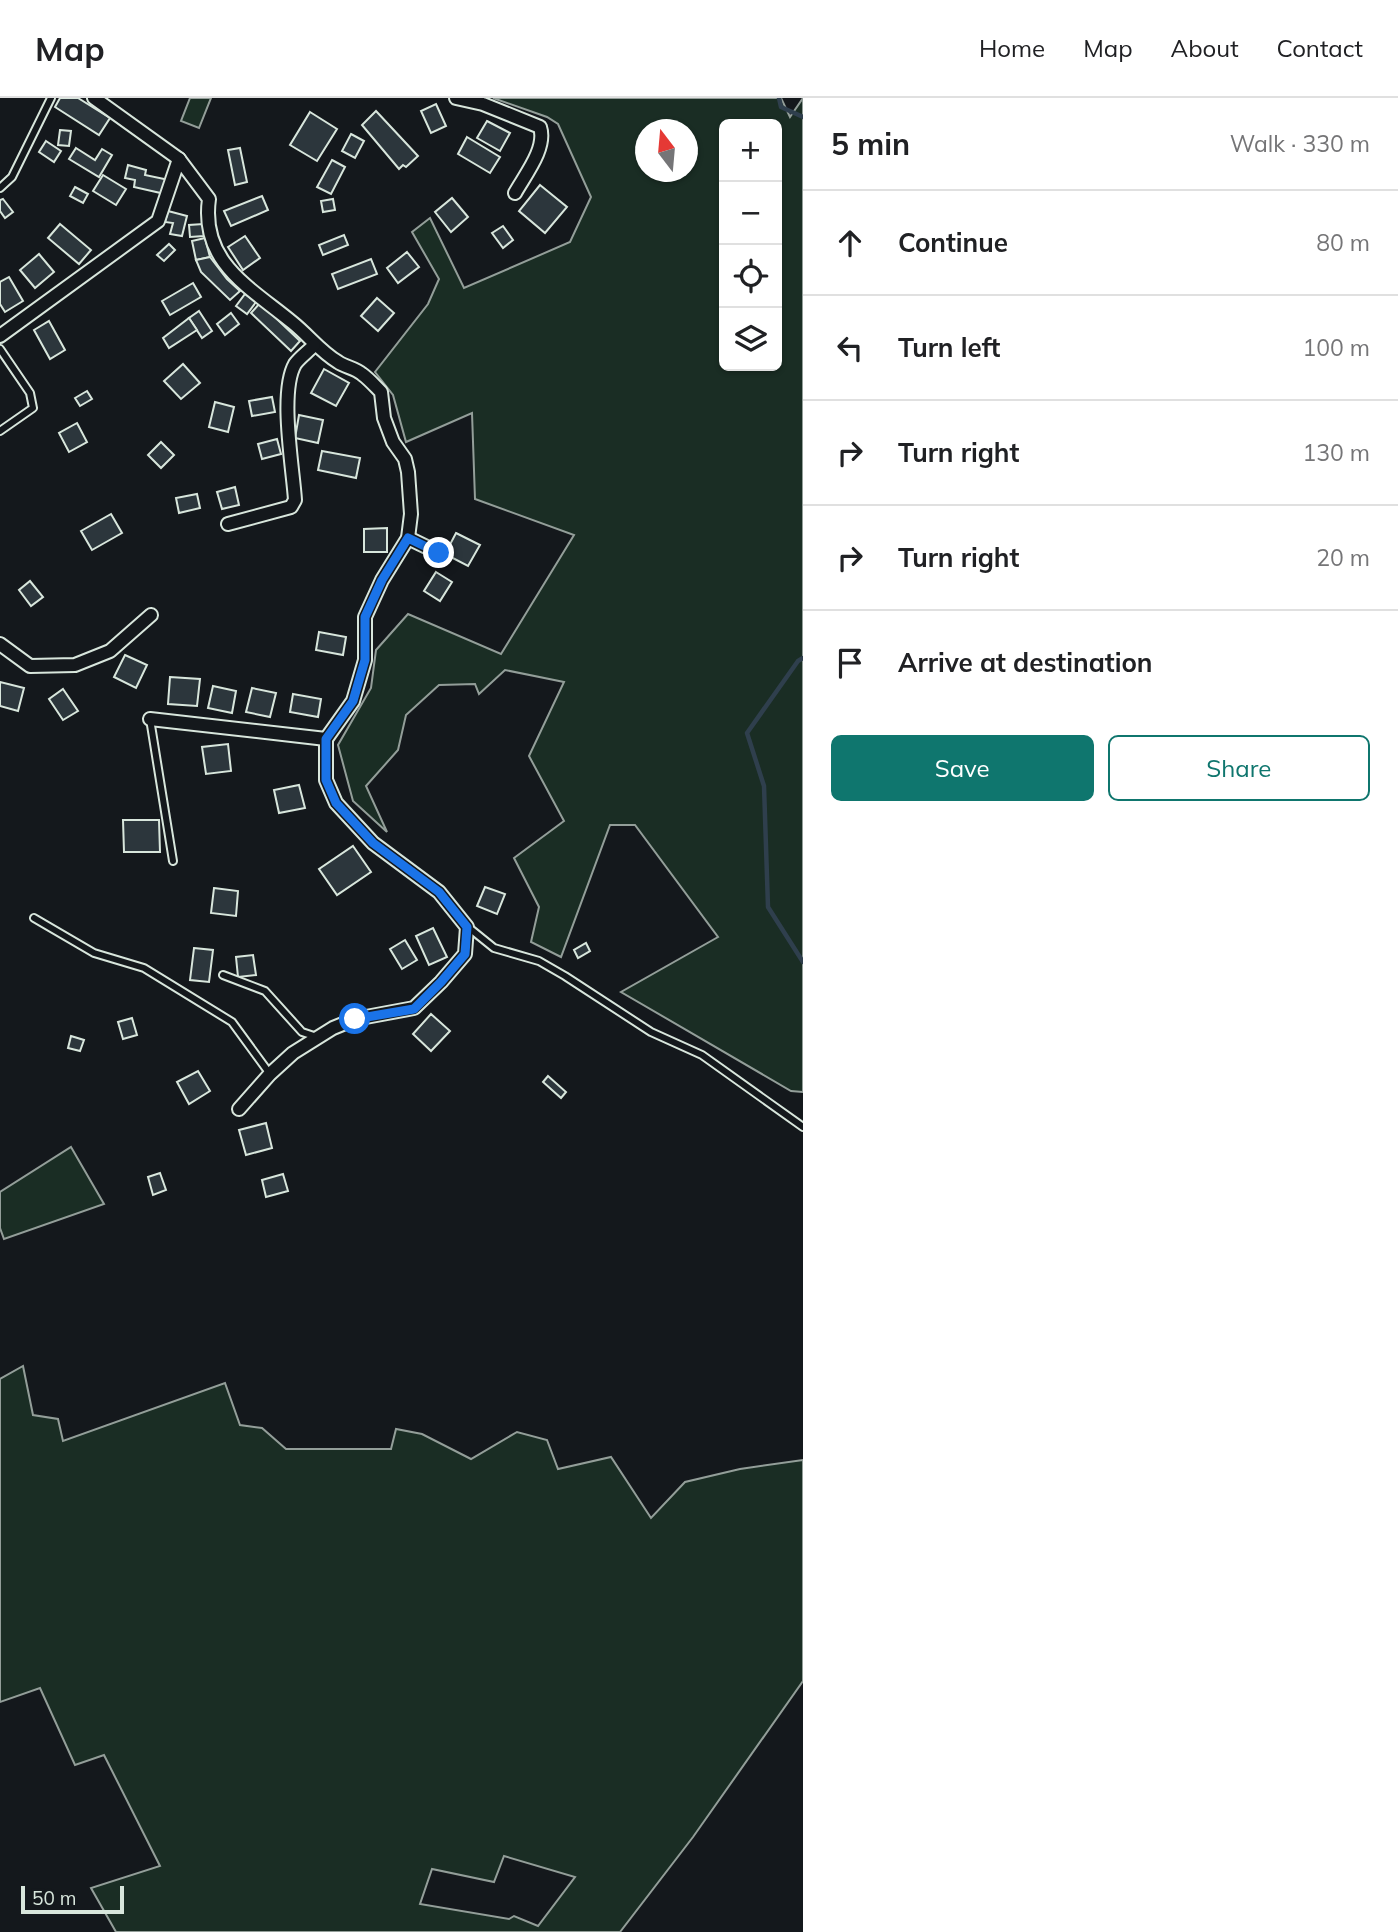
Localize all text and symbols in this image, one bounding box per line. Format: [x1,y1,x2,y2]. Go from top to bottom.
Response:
text: Map [35,28,105,69]
text: Home [979,33,1045,63]
text: Map [1083,33,1133,63]
text: About [1171,33,1239,63]
text: Contact [1277,33,1363,63]
north arrow [635,119,698,182]
map controls [719,119,782,371]
button: + [719,119,782,182]
text: 5 min [831,125,910,163]
text: Walk · 330 m [1230,129,1370,158]
button: − [719,182,782,245]
icon: ahead [831,224,869,262]
text: Continue [898,226,1008,259]
text: 80 m [1316,228,1370,257]
button: locate [719,245,782,308]
button: layers [719,308,782,371]
icon: left [831,329,869,367]
text: Turn left [898,331,1000,364]
text: 100 m [1302,333,1370,362]
icon: right [831,434,869,472]
text: Turn right [898,436,1019,469]
text: 130 m [1302,438,1370,467]
route end [423,537,454,568]
icon: right [831,539,869,577]
text: Turn right [898,541,1019,574]
text: 20 m [1316,543,1370,572]
icon: arrive [831,644,869,682]
text: Arrive at destination [898,646,1153,679]
button: Save [831,735,1094,801]
button: Share [1108,735,1370,801]
route start [339,1003,370,1034]
scale bar [21,1883,124,1915]
text: 50 m [32,1886,76,1910]

